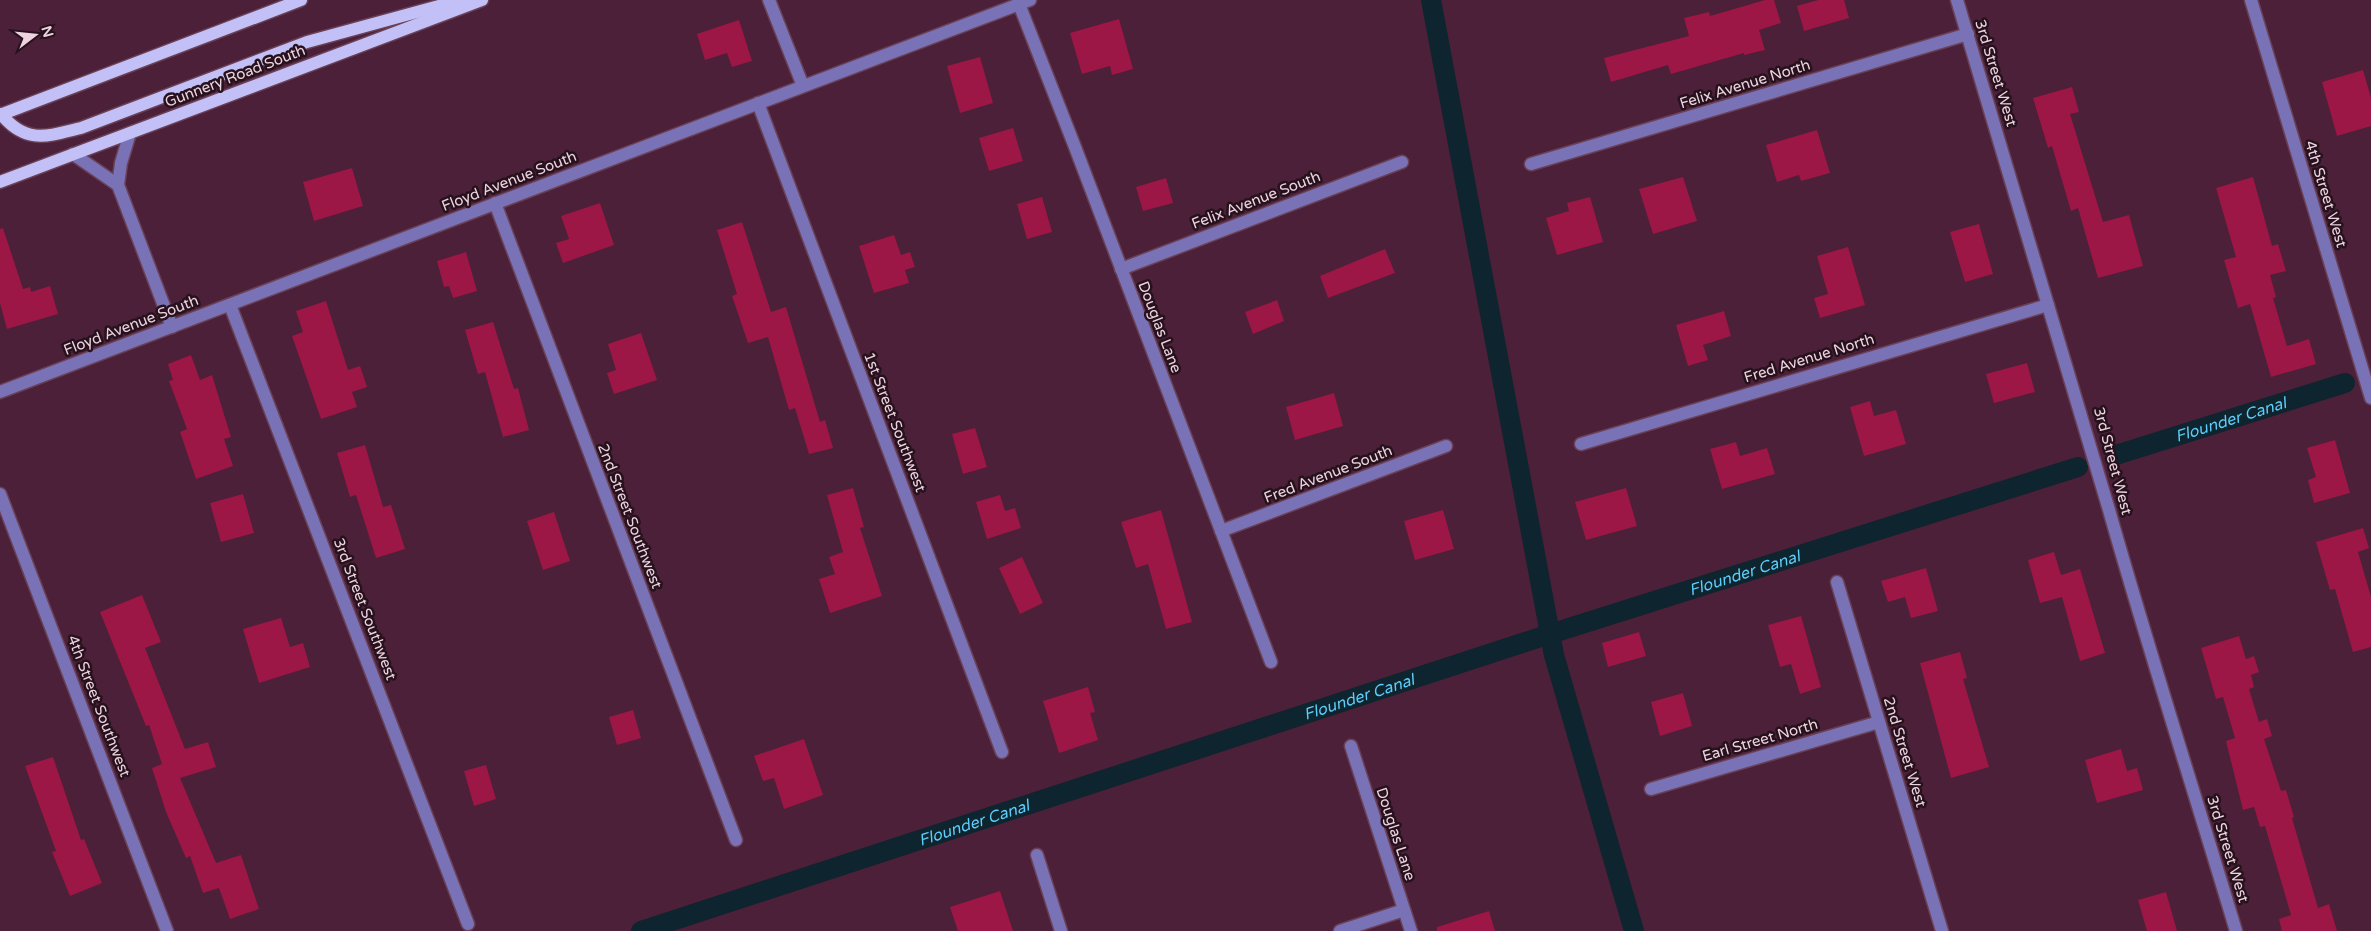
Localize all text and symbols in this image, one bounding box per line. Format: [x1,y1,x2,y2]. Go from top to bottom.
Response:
north arrow [10,10,60,60]
street label: 3rd Street West [1971,17,2021,129]
text: N [37,24,57,39]
street label: Gunnery Road South [162,41,308,111]
street label: Felix Avenue North [1678,56,1812,112]
street label: 4th Street West [2301,138,2351,250]
street label: Floyd Avenue South [439,147,579,215]
street label: Felix Avenue South [1189,167,1323,233]
street label: Douglas Lane [1134,279,1186,375]
street label: Floyd Avenue South [61,291,201,359]
street label: Fred Avenue North [1742,330,1876,386]
street label: 1st Street Southwest [860,350,930,495]
water label: Flounder Canal [2173,393,2291,447]
street label: 3rd Street West [2090,405,2136,517]
street label: 2nd Street Southwest [594,441,666,591]
street label: Fred Avenue South [1261,441,1395,507]
street label: 3rd Street Southwest [330,536,400,683]
water label: Flounder Canal [1687,546,1804,600]
street label: 4th Street Southwest [64,633,134,780]
water label: Flounder Canal [1301,669,1419,725]
street label: 2nd Street West [1880,695,1930,810]
street label: Earl Street North [1700,715,1820,765]
street label: Douglas Lane [1373,785,1419,883]
street label: 3rd Street West [2203,793,2253,905]
water label: Flounder Canal [916,795,1034,851]

